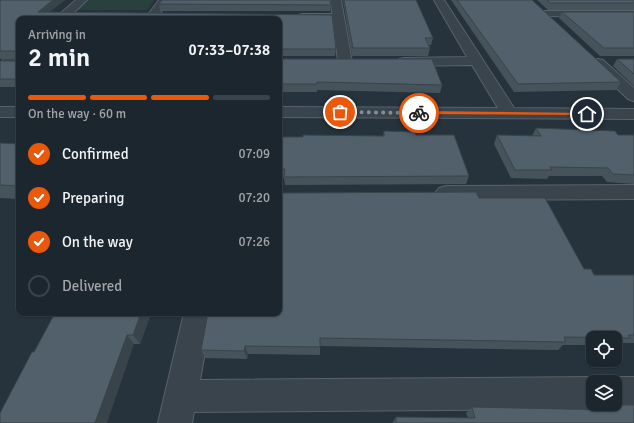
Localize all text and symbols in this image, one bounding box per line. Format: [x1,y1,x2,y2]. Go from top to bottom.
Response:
text: Arriving in [28,27,86,43]
text: 07:33–07:38 [189,41,270,59]
text: 2 min [28,42,90,74]
courier [399,93,439,133]
pin [323,95,357,129]
pin [570,97,604,131]
icon: bag [329,101,351,123]
icon: bike [408,102,430,124]
icon: home [576,103,598,125]
text: On the way · 60 m [28,106,126,122]
icon: check [28,143,50,165]
text: Confirmed [62,145,129,163]
text: 07:09 [238,146,270,162]
icon: check [28,187,50,209]
text: Preparing [62,189,125,207]
text: 07:20 [238,190,270,206]
icon: check [28,231,50,253]
text: On the way [62,233,133,251]
text: 07:26 [238,234,270,250]
text: Delivered [62,277,122,295]
map controls [586,331,622,411]
button: locate [586,331,622,367]
button: layers [586,375,622,411]

